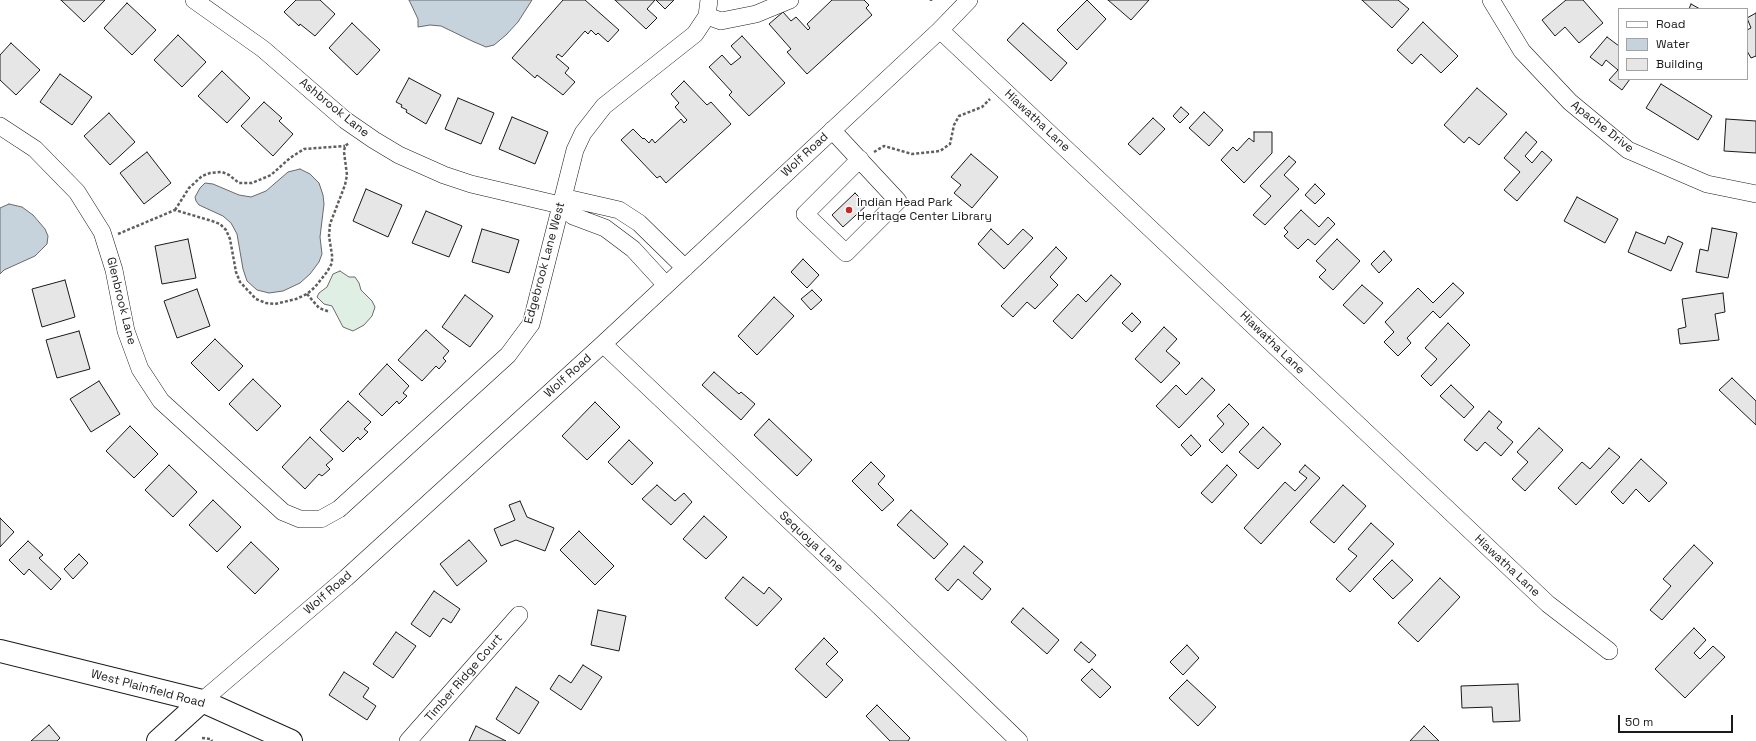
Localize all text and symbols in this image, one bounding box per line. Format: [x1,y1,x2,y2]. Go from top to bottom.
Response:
legend [1618,8,1748,80]
text: Road [1656,16,1685,32]
text: Water [1656,36,1690,52]
text: Building [1656,56,1703,72]
street label: Ashbrook Lane [296,75,372,141]
street label: Hiawatha Lane [1001,87,1073,155]
street label: Apache Drive [1568,98,1636,156]
street label: Wolf Road [779,130,831,180]
place label: Indian Head Park Heritage Center Library [857,196,992,224]
street label: Edgebrook Lane West [522,200,568,326]
marker: Indian Head Park Heritage Center Library [844,205,854,215]
street label: Glenbrook Lane [103,256,139,346]
street label: Hiawatha Lane [1237,309,1307,377]
street label: Wolf Road [541,351,595,401]
street label: Sequoya Lane [776,509,846,575]
street label: Hiawatha Lane [1471,532,1543,600]
street label: Wolf Road [301,568,355,618]
street label: Timber Ridge Court [422,631,506,725]
street label: West Plainfield Road [89,667,207,711]
scale bar [1620,707,1735,733]
text: 50 m [1625,714,1653,730]

